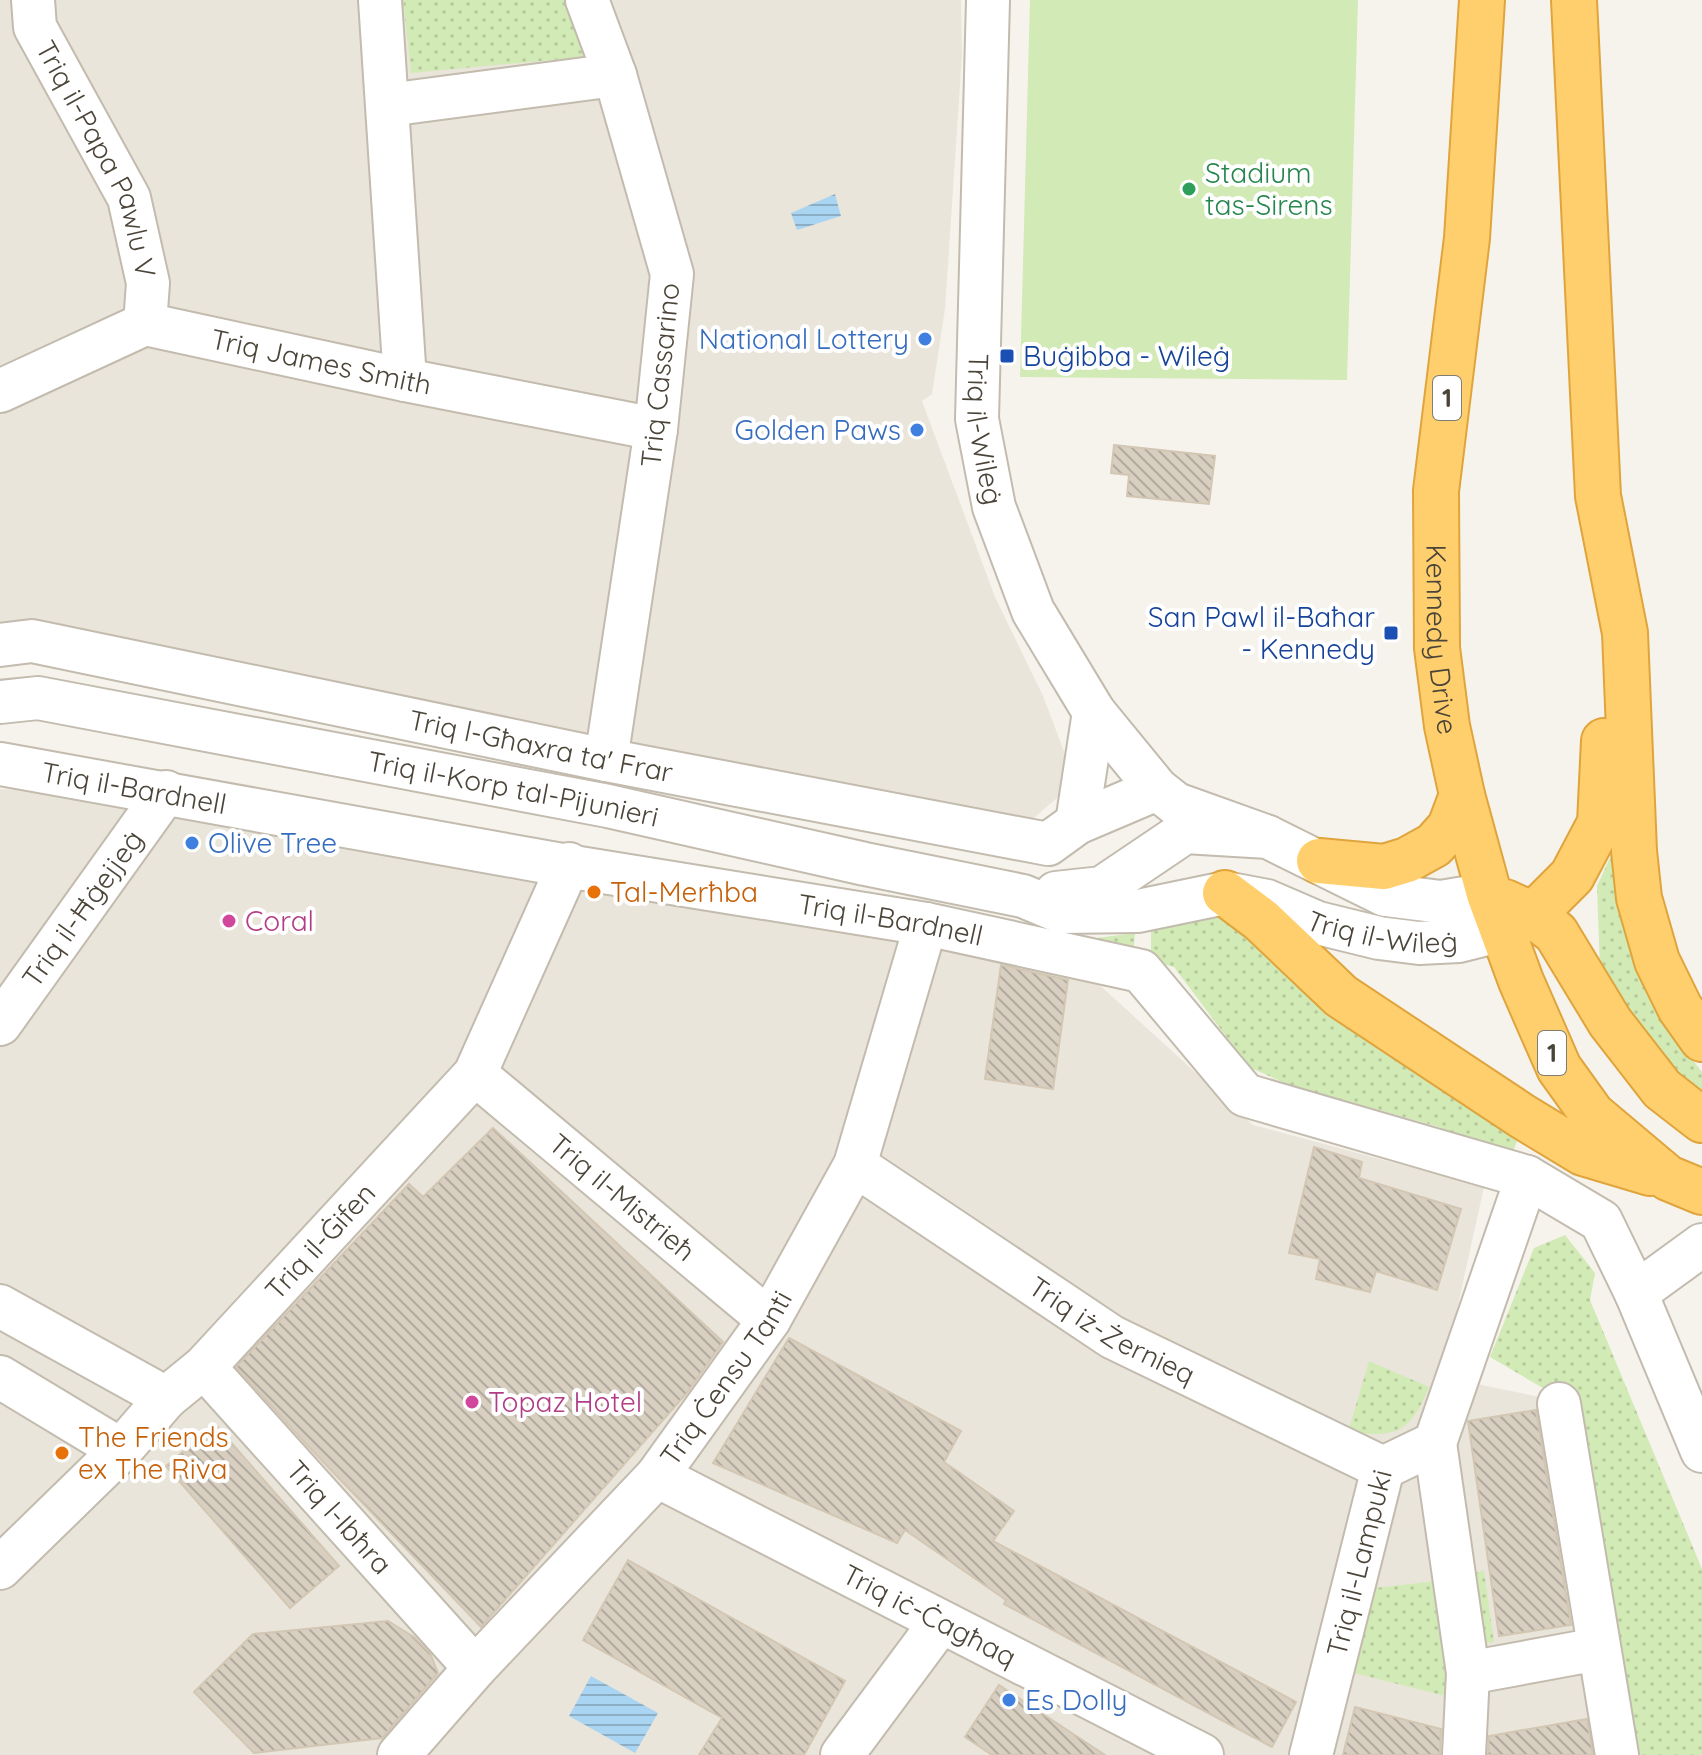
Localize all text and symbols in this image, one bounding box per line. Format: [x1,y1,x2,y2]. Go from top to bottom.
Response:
street label: Triq il-Papa Pawlu V [29,34,164,281]
place label: Stadium tas-Sirens [1205,155,1333,222]
marker: Stadium tas-Sirens [1180,180,1198,198]
street label: Triq Cassarino [632,281,687,469]
street label: Triq James Smith [208,321,435,402]
place label: National Lottery [699,321,909,356]
marker: National Lottery [916,330,934,348]
place label: Buġibba - Wileġ [1023,338,1230,373]
marker: Buġibba - Wileġ [998,347,1016,365]
street label: Triq il-Wileġ [960,353,1011,508]
road number: 1 [1433,376,1461,420]
place label: Golden Paws [734,412,901,447]
marker: Golden Paws [908,421,926,439]
street label: Kennedy Drive [1419,544,1466,738]
place label: San Pawl il-Baħar - Kennedy [1148,599,1375,666]
marker: San Pawl il-Baħar - Kennedy [1382,624,1400,642]
street label: Triq l-Għaxra ta' Frar [406,702,676,789]
street label: Triq il-Korp tal-Pijunieri [365,743,662,834]
street label: Triq il-Bardnell [39,754,229,821]
street label: Triq il-Ħġejjeġ [14,823,150,994]
place label: Olive Tree [208,825,337,860]
marker: Olive Tree [183,834,201,852]
place label: Tal-Merħba [610,874,758,909]
marker: Tal-Merħba [585,883,603,901]
street label: Triq il-Bardnell [796,886,986,953]
street label: Triq il-Wileġ [1301,902,1459,960]
place label: Coral [245,903,314,938]
marker: Coral [220,912,238,930]
road number: 1 [1538,1031,1566,1075]
street label: Triq il-Mistrieħ [542,1126,703,1268]
street label: Triq il-Ġifen [257,1175,382,1307]
street label: Triq iż-Żernieq [1022,1268,1201,1392]
street label: Triq Ċensu Tanti [652,1284,799,1472]
place label: Topaz Hotel [488,1384,642,1419]
marker: Topaz Hotel [463,1393,481,1411]
place label: The Friends ex The Riva [78,1419,229,1486]
marker: The Friends ex The Riva [53,1444,71,1462]
street label: Triq l-Ibħra [279,1453,400,1581]
street label: Triq il-Lampuki [1318,1466,1399,1660]
street label: Triq iċ-Ċagħaq [837,1556,1022,1674]
place label: Es Dolly [1025,1682,1127,1717]
marker: Es Dolly [1000,1691,1018,1709]

